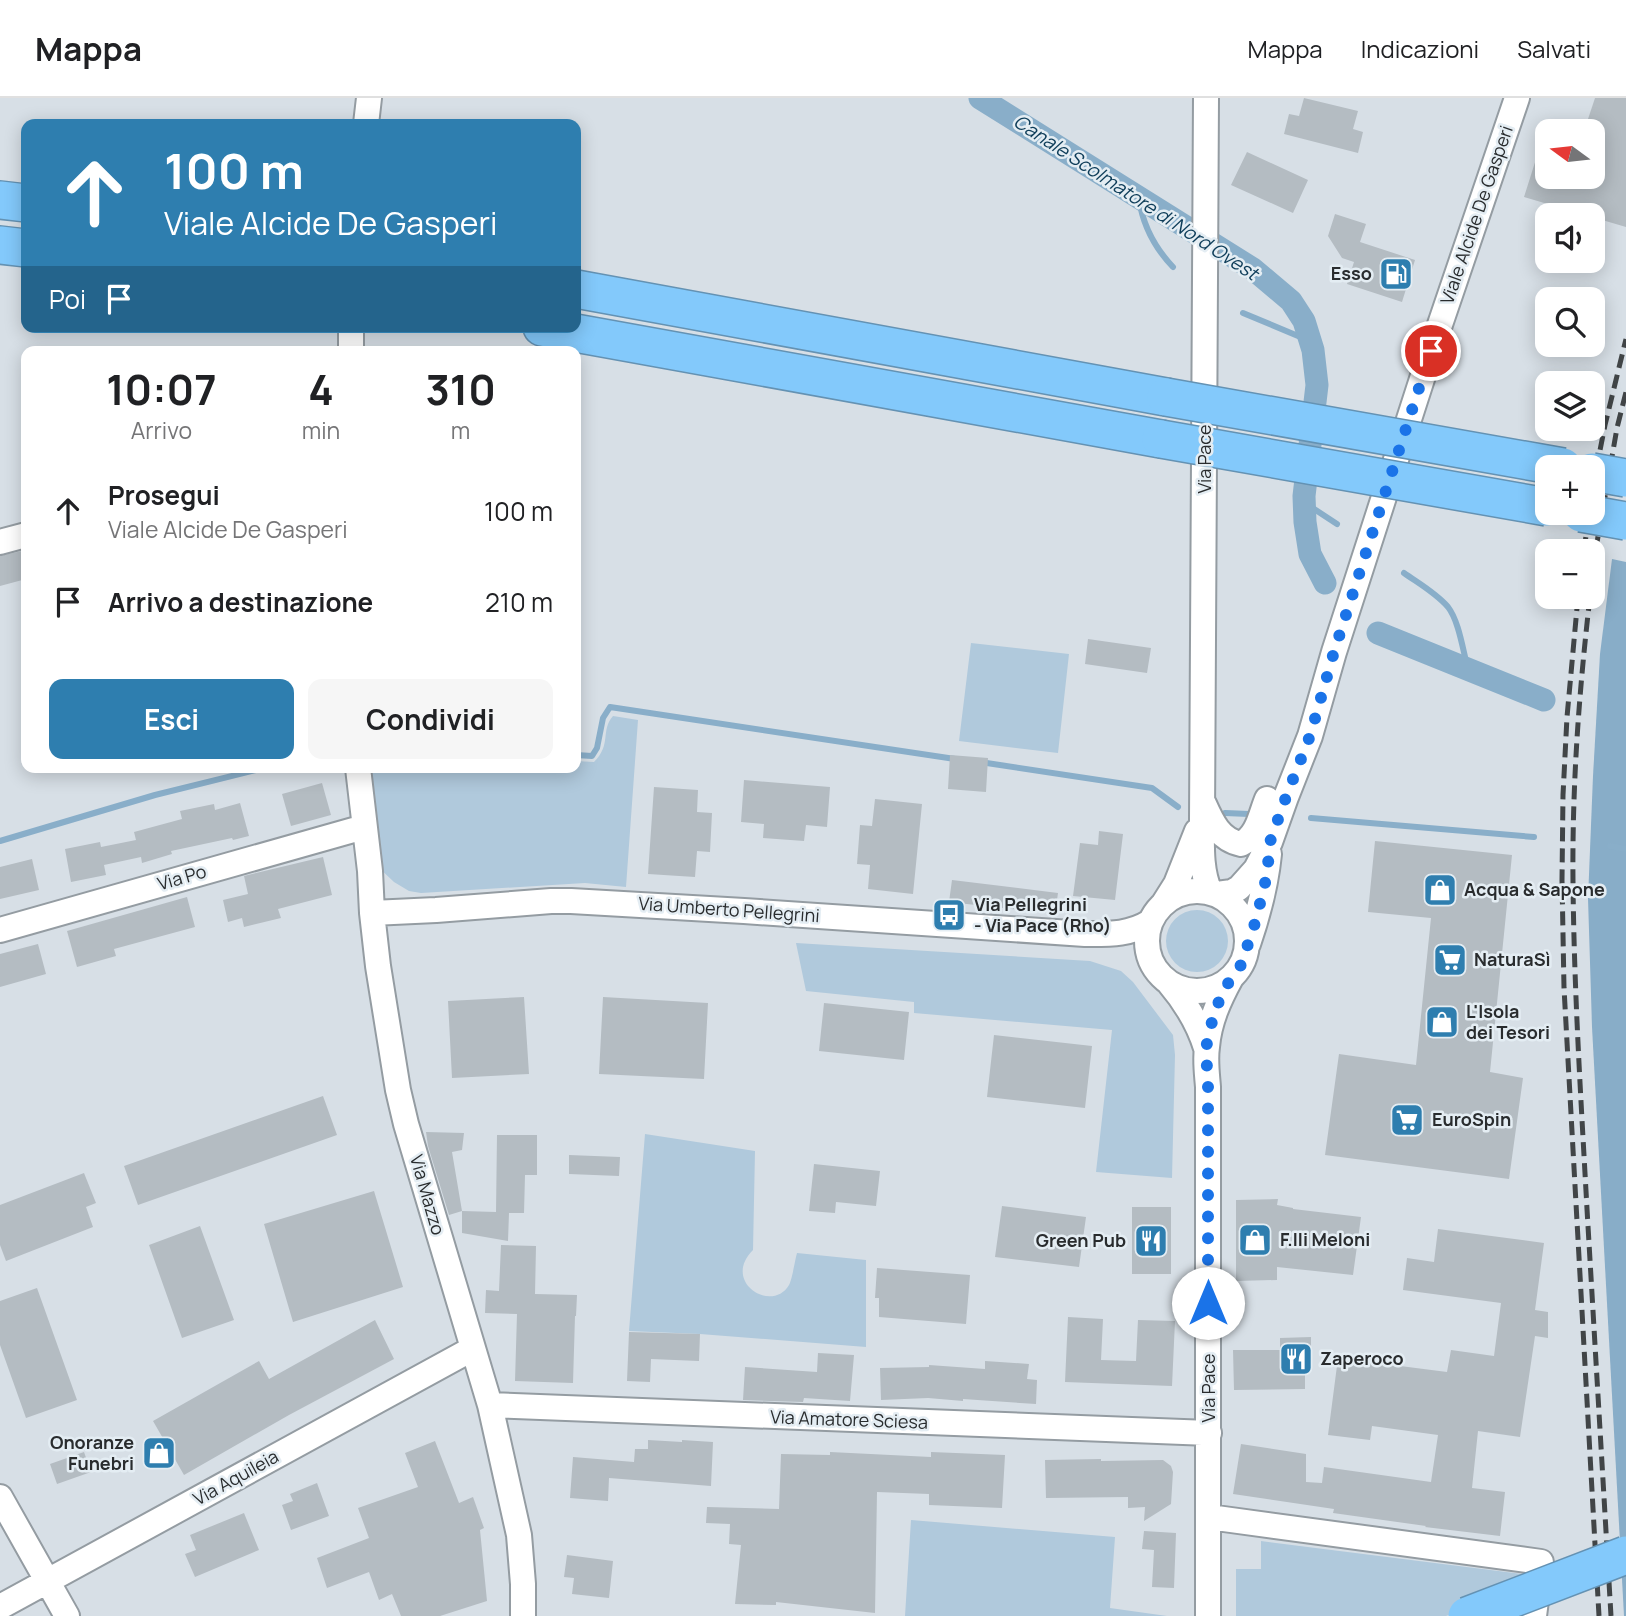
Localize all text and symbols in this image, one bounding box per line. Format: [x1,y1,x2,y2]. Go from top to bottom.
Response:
text: Mappa [35,26,142,71]
text: Mappa [1247,32,1323,65]
text: Indicazioni [1361,32,1479,65]
text: Salvati [1517,32,1591,65]
water label: Canale Scolmatore di Nord Ovest [1009,108,1265,287]
north arrow [1535,119,1605,189]
map controls [1535,119,1605,609]
street label: Viale Alcide De Gasperi [1434,122,1518,307]
text: 100 m [164,137,304,204]
icon: ahead [49,147,140,238]
text: Viale Alcide De Gasperi [164,201,497,245]
button: sound [1535,203,1605,273]
fuel station icon: Esso [1377,255,1415,293]
place label: Esso [1331,261,1372,285]
icon: arrive [100,280,138,318]
text: Poi [49,281,86,317]
button: search [1535,287,1605,357]
pin [1401,321,1461,381]
icon: arrive [1412,332,1450,370]
text: 10:07 [106,360,217,418]
text: 4 [308,360,334,418]
text: 310 [425,360,496,418]
button: layers [1535,371,1605,441]
text: Arrivo [131,414,192,446]
text: min [302,414,340,446]
text: m [451,414,470,446]
street label: Via Pace [1192,425,1216,493]
button: + [1535,455,1605,525]
text: Prosegui [108,477,220,513]
icon: ahead [49,492,87,530]
text: 100 m [484,493,553,529]
text: Viale Alcide De Gasperi [108,513,348,545]
button: − [1535,539,1605,609]
icon: arrive [49,583,87,621]
text: Arrivo a destinazione [108,584,373,620]
text: 210 m [485,584,553,620]
button: Esci [49,679,294,759]
button: Condividi [308,679,553,759]
street label: Via Po [154,859,209,895]
shop icon: Acqua & Sapone [1421,871,1459,909]
place label: Acqua & Sapone [1464,877,1605,901]
street label: Via Umberto Pellegrini [638,891,820,927]
place label: Via Pellegrini - Via Pace (Rho) [974,892,1111,937]
bus stop icon: Via Pellegrini - Via Pace (Rho) [930,896,968,934]
supermarket icon: NaturaSì [1431,941,1469,979]
place label: NaturaSì [1474,947,1551,971]
place label: L'Isola dei Tesori [1466,999,1550,1044]
shop icon: L'Isola dei Tesori [1423,1003,1461,1041]
supermarket icon: EuroSpin [1388,1101,1426,1139]
place label: EuroSpin [1432,1107,1511,1131]
street label: Via Mazzo [405,1152,451,1238]
shop icon: F.lli Meloni [1236,1221,1274,1259]
restaurant icon: Green Pub [1132,1222,1170,1260]
place label: F.lli Meloni [1280,1227,1370,1251]
place label: Green Pub [1036,1228,1126,1252]
position arrow [1171,1266,1245,1340]
restaurant icon: Zaperoco [1277,1340,1315,1378]
place label: Zaperoco [1320,1346,1404,1370]
street label: Via Pace [1196,1354,1220,1422]
street label: Via Amatore Sciesa [770,1404,928,1434]
place label: Onoranze Funebri [50,1430,134,1475]
shop icon: Onoranze Funebri [140,1434,178,1472]
street label: Via Aquileia [189,1444,283,1510]

